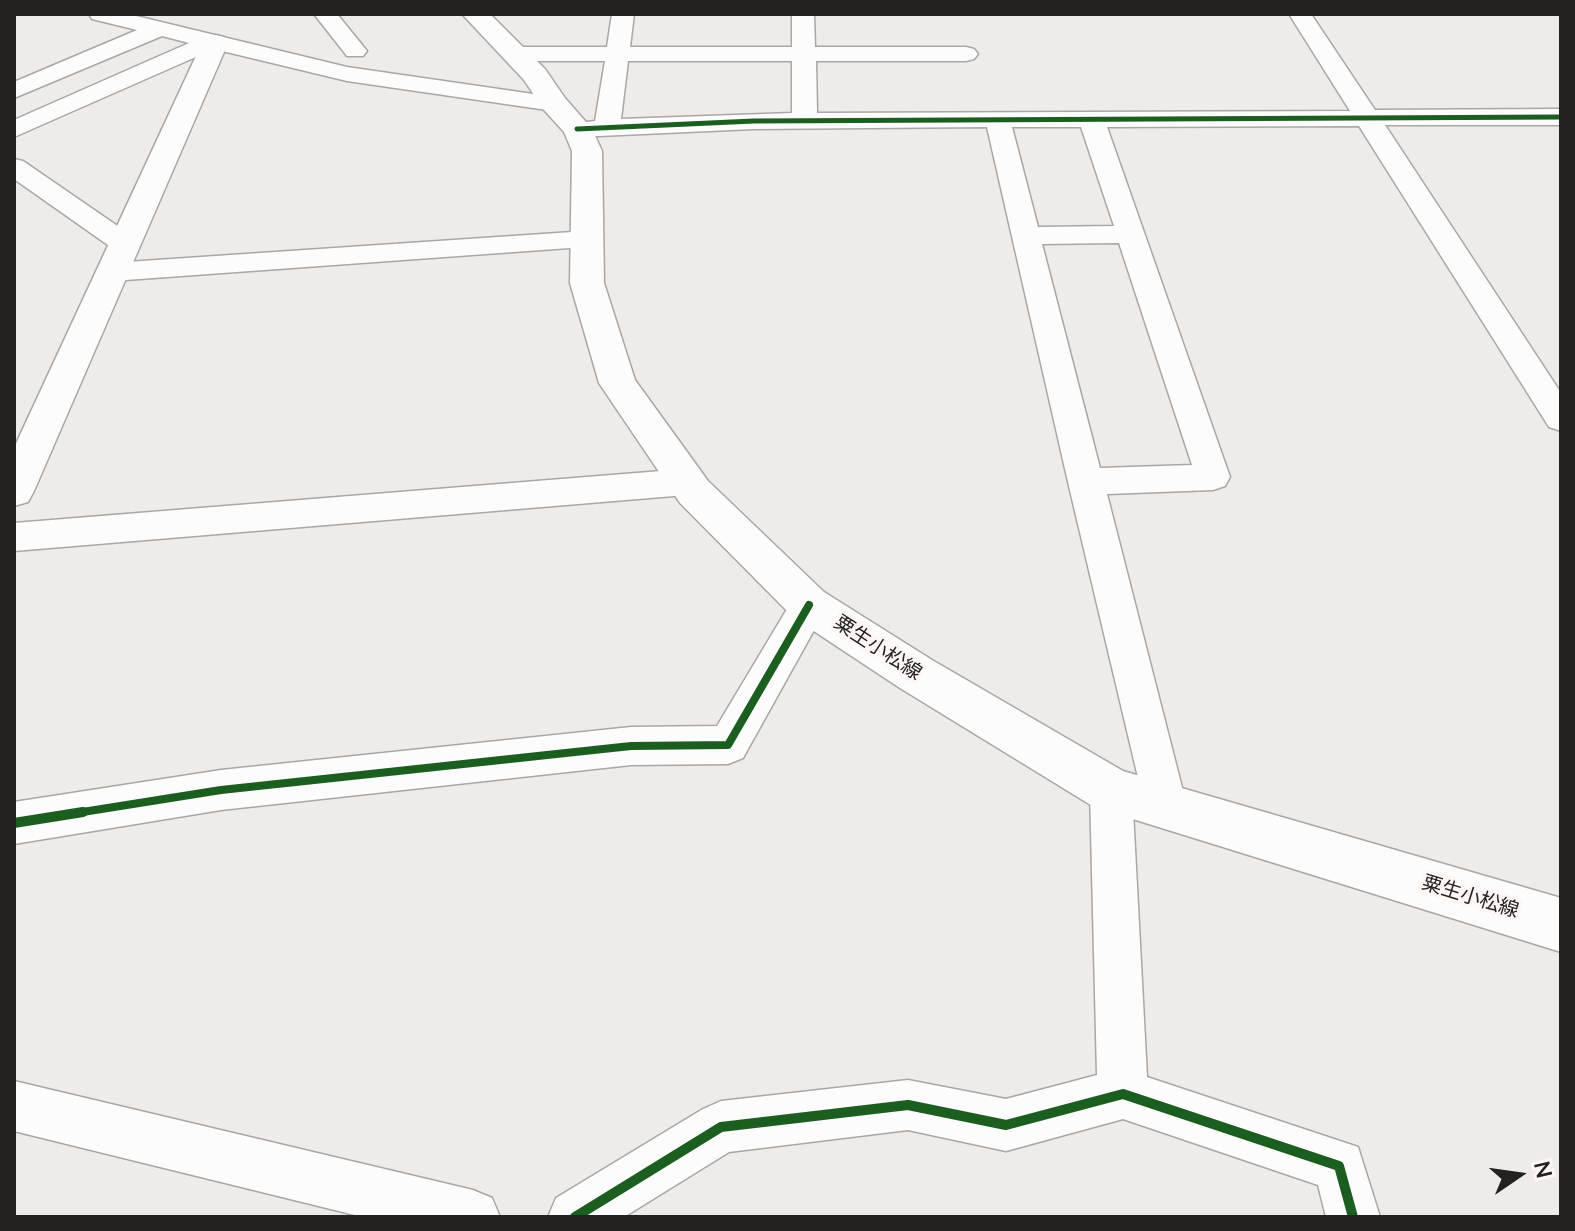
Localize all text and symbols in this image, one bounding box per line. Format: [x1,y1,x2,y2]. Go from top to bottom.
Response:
street label: 粟生小松線 [829,612,925,686]
street label: 粟生小松線 [1419,872,1521,924]
north arrow [1479,1135,1559,1215]
text: N [1526,1158,1559,1181]

